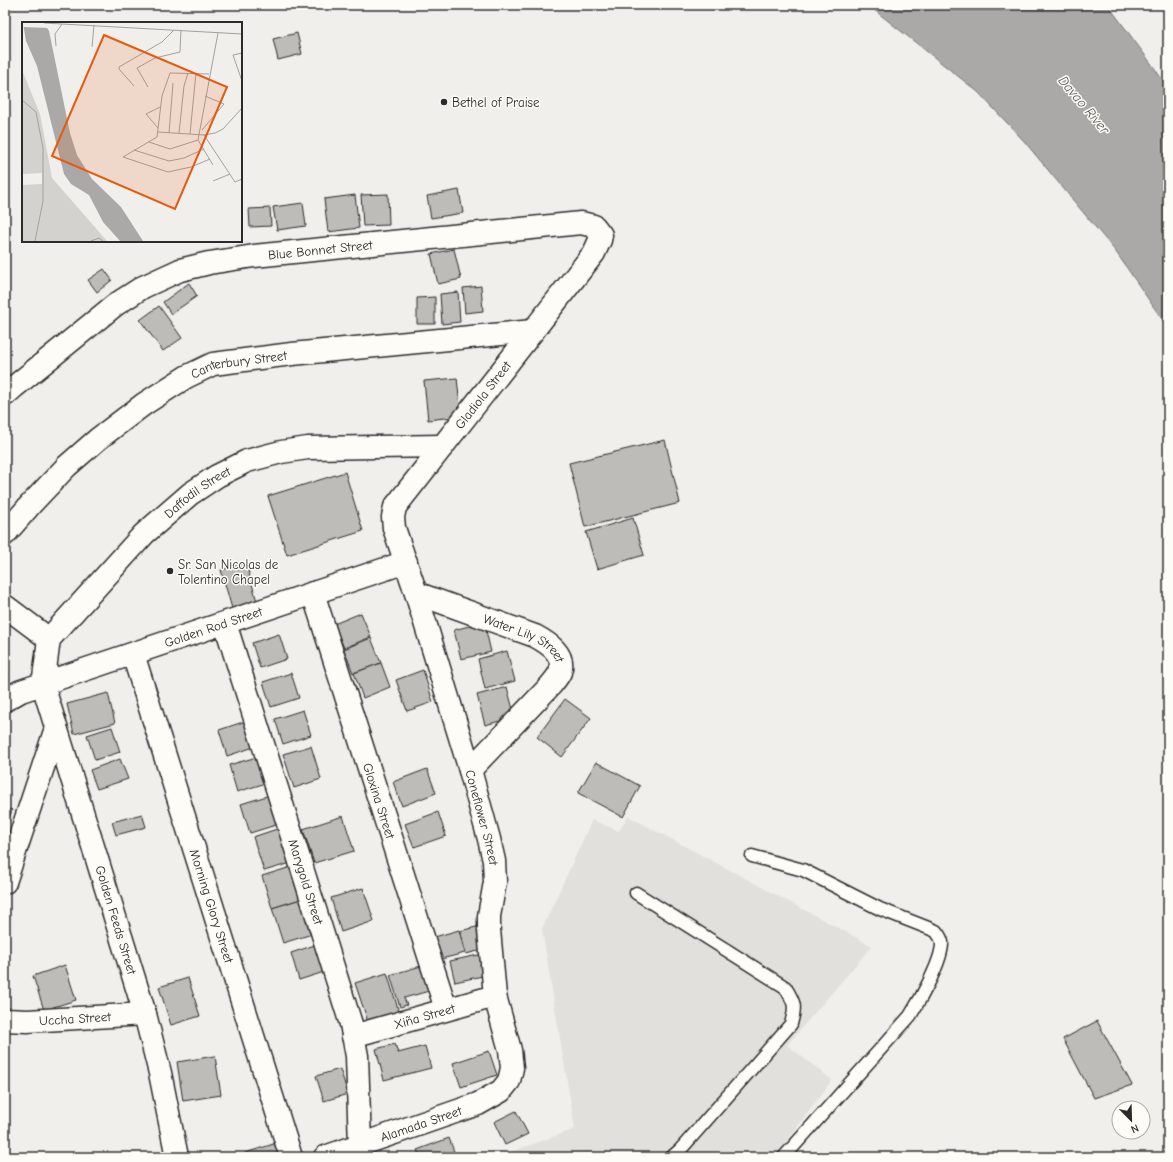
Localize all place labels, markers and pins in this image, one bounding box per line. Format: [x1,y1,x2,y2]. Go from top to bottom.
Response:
place label: Bethel of Praise [452,95,540,110]
marker: Bethel of Praise [439,97,449,107]
place label: Sr. San Nicolas de Tolentino Chapel [178,557,279,587]
marker: Sr. San Nicolas de Tolentino Chapel [165,566,175,576]

